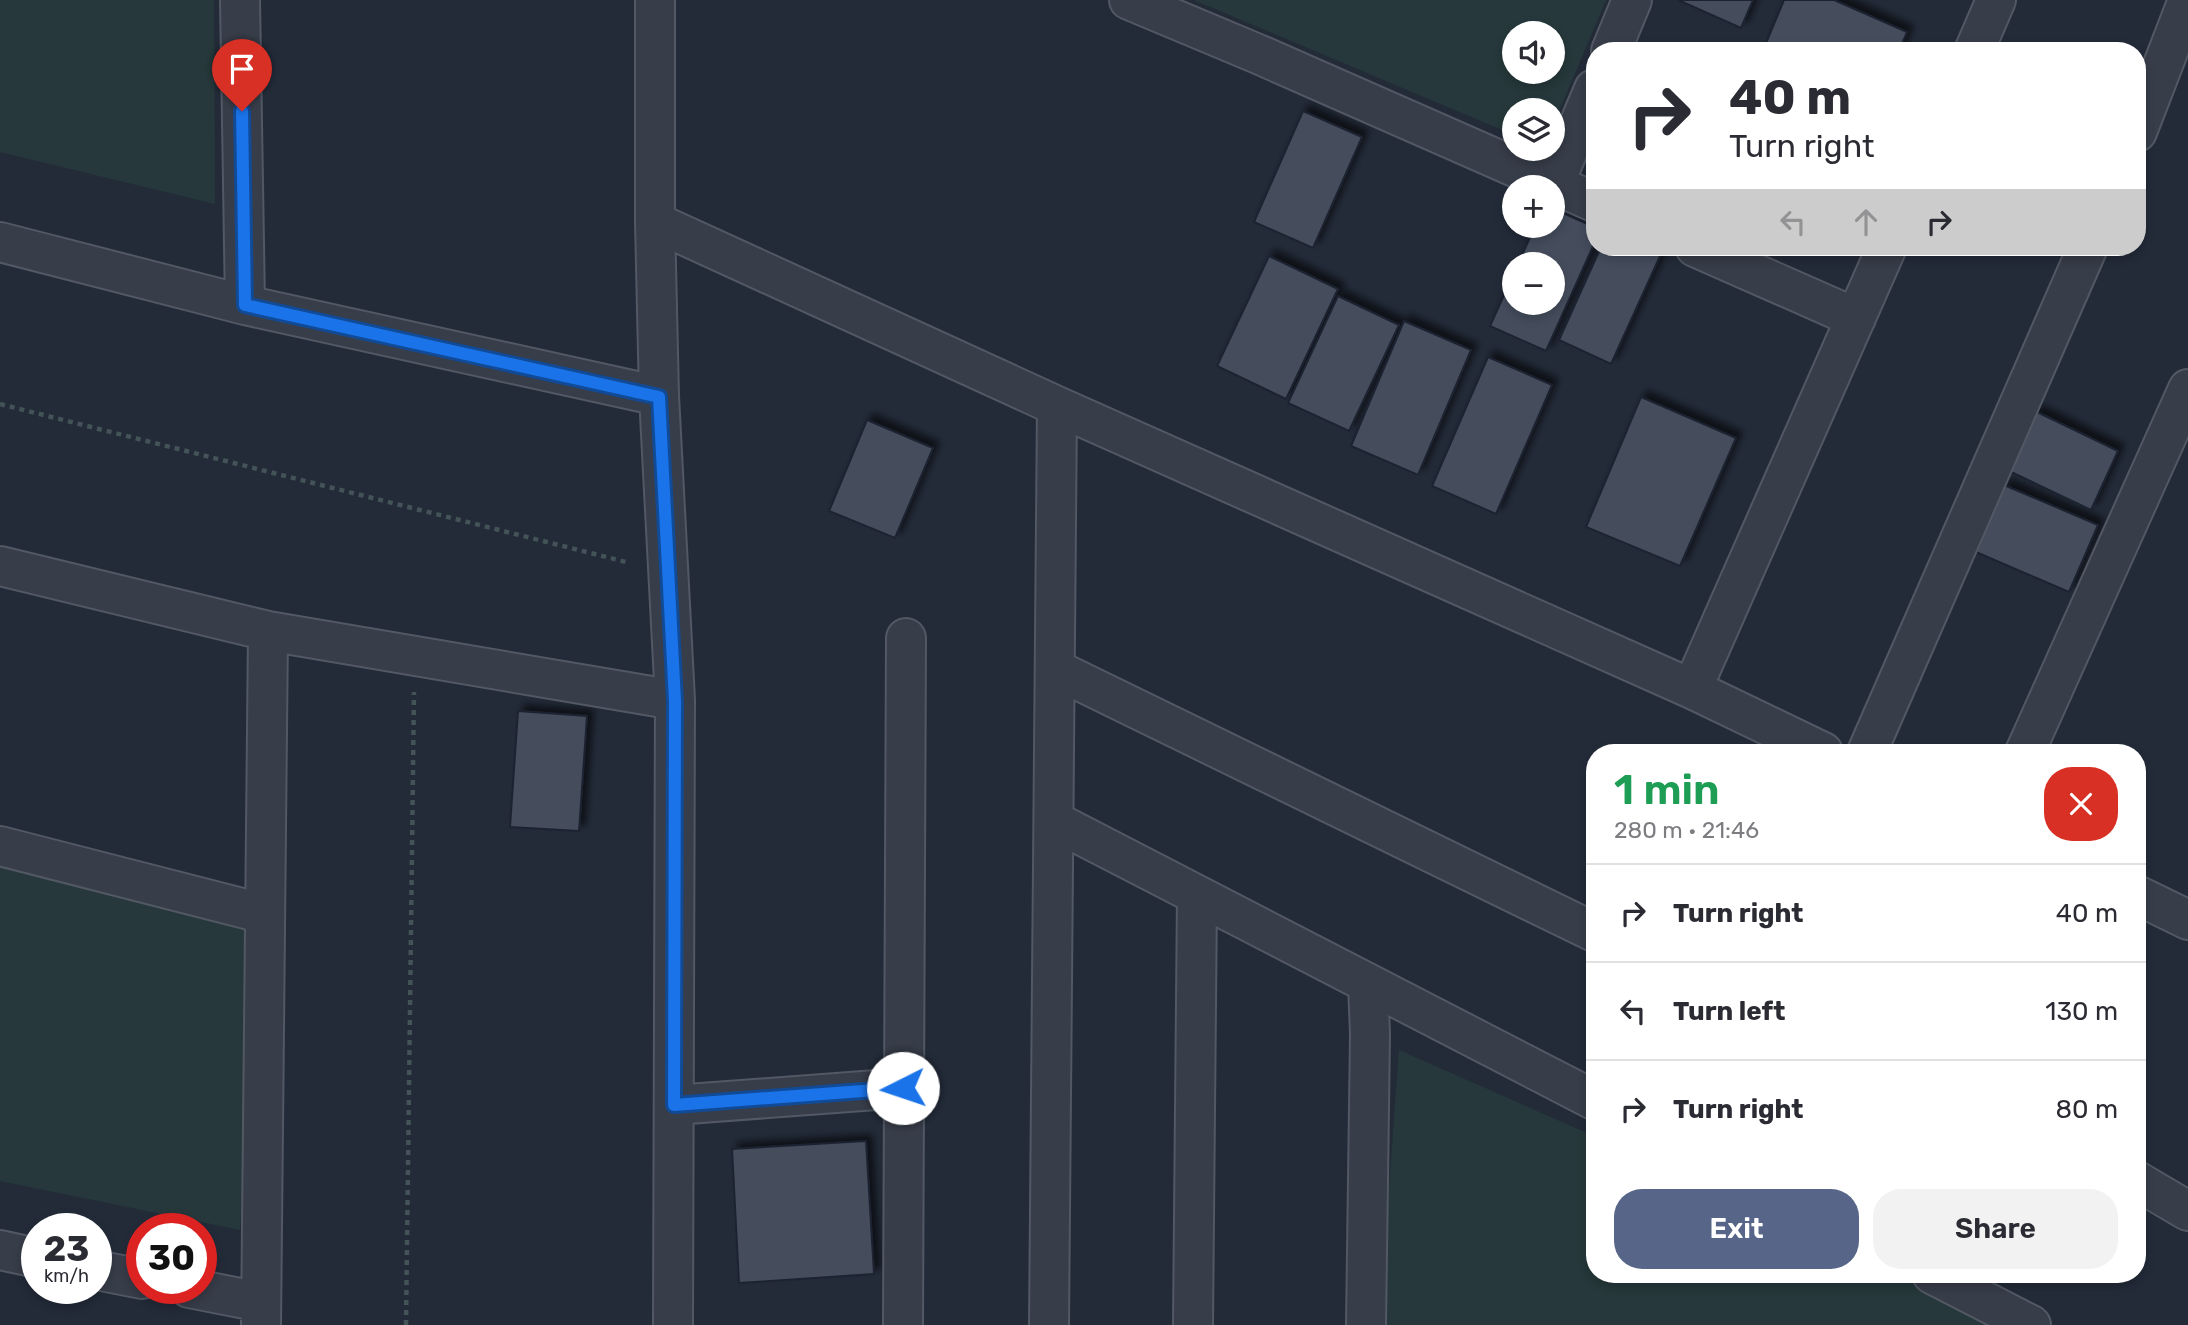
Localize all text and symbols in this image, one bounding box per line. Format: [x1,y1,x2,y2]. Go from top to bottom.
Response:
map controls [1502,21,1565,315]
button: sound [1502,21,1565,84]
pin [212,39,272,111]
icon: arrive [223,50,261,88]
text: 40 m [1729,68,1851,126]
icon: right [1614,70,1705,161]
button: layers [1502,98,1565,161]
text: Turn right [1729,127,1874,165]
button: + [1502,175,1565,238]
icon: left [1774,203,1812,241]
icon: ahead [1847,203,1885,241]
icon: right [1920,203,1958,241]
button: − [1502,252,1565,315]
text: 1 min [1614,765,1720,815]
button: close [2044,767,2118,841]
text: 280 m · 21:46 [1614,816,1759,844]
icon: right [1614,894,1652,932]
text: Turn right [1673,898,1803,929]
text: 40 m [2056,898,2118,929]
icon: left [1614,992,1652,1030]
text: Turn left [1673,996,1785,1027]
text: 130 m [2045,996,2118,1027]
position arrow [866,1051,940,1125]
icon: right [1614,1090,1652,1128]
text: Turn right [1673,1094,1803,1125]
text: 80 m [2055,1094,2118,1125]
button: Exit [1614,1189,1859,1269]
button: Share [1873,1189,2118,1269]
speed limit sign: 30 [126,1213,217,1304]
text: 23 [44,1228,89,1270]
text: km/h [44,1265,89,1287]

